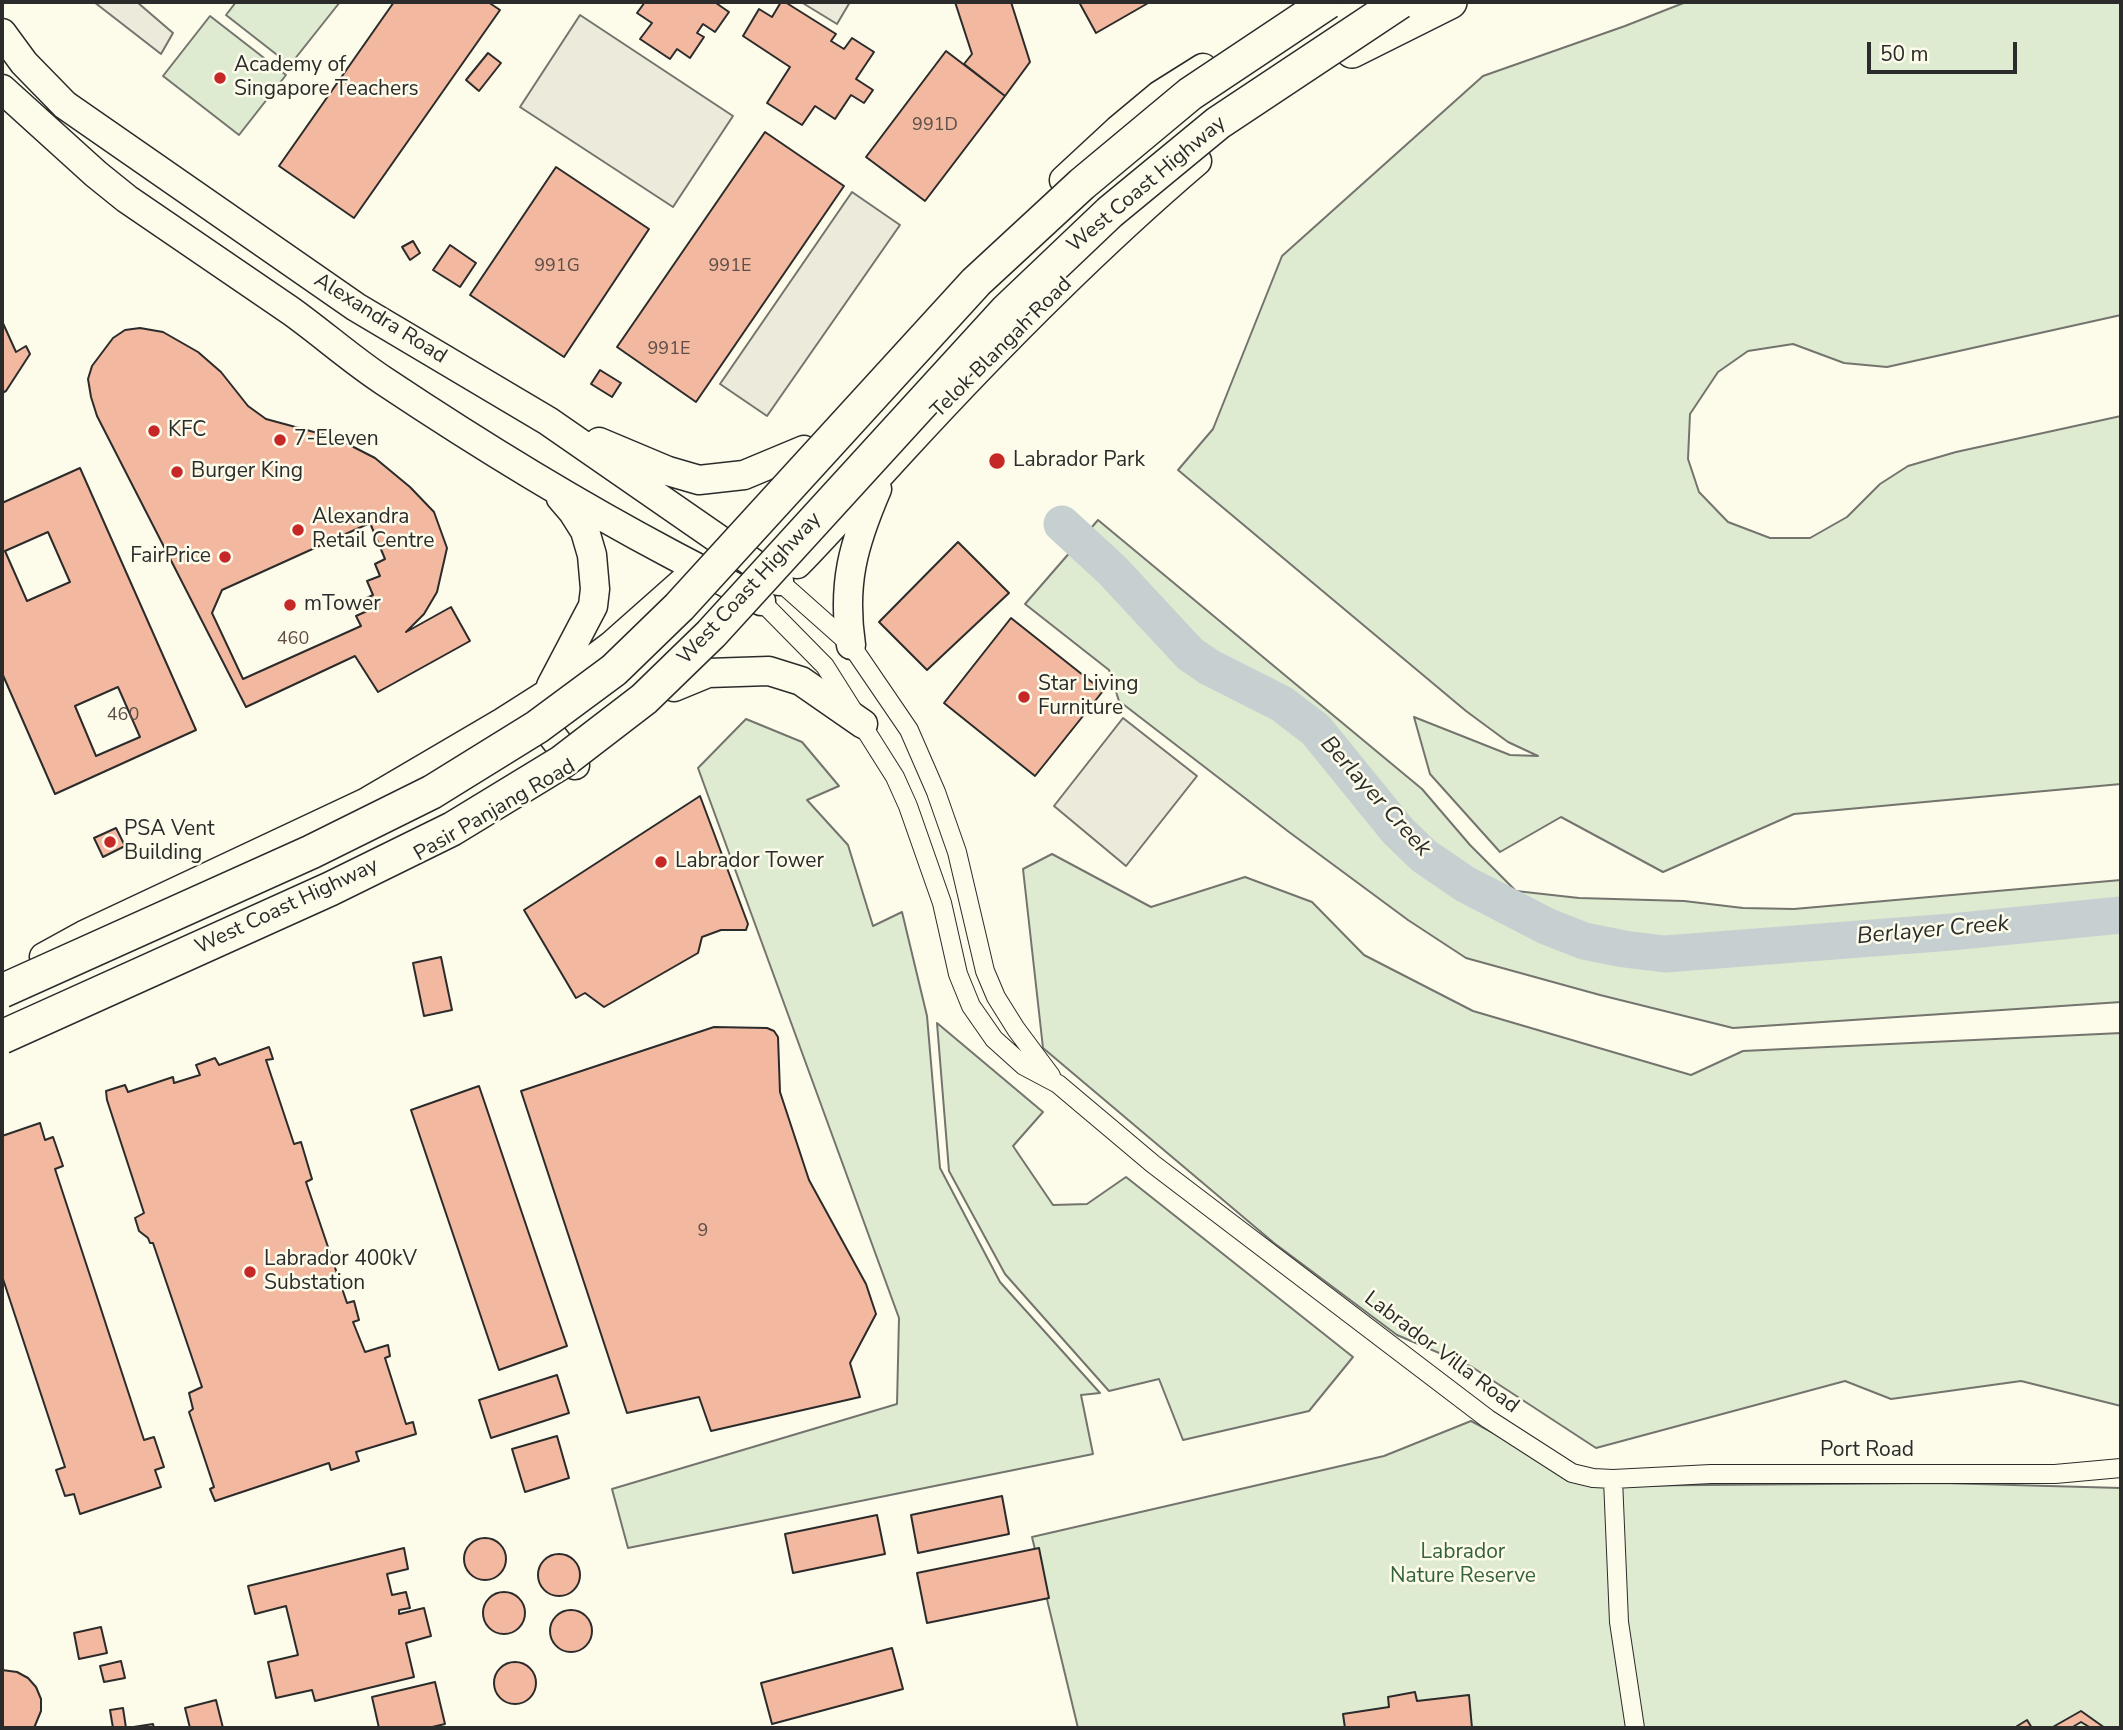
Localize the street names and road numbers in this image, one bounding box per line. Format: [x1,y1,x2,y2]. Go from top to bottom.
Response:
street label: West Coast Highway [1063,111,1231,259]
street label: Alexandra Road [309,268,451,370]
street label: Telok Blangah Road [926,272,1078,424]
street label: West Coast Highway [673,508,827,670]
street label: Pasir Panjang Road [410,755,580,867]
street label: West Coast Highway [191,854,383,960]
street label: Labrador Villa Road [1359,1287,1523,1419]
street label: Port Road [1820,1438,1914,1464]

